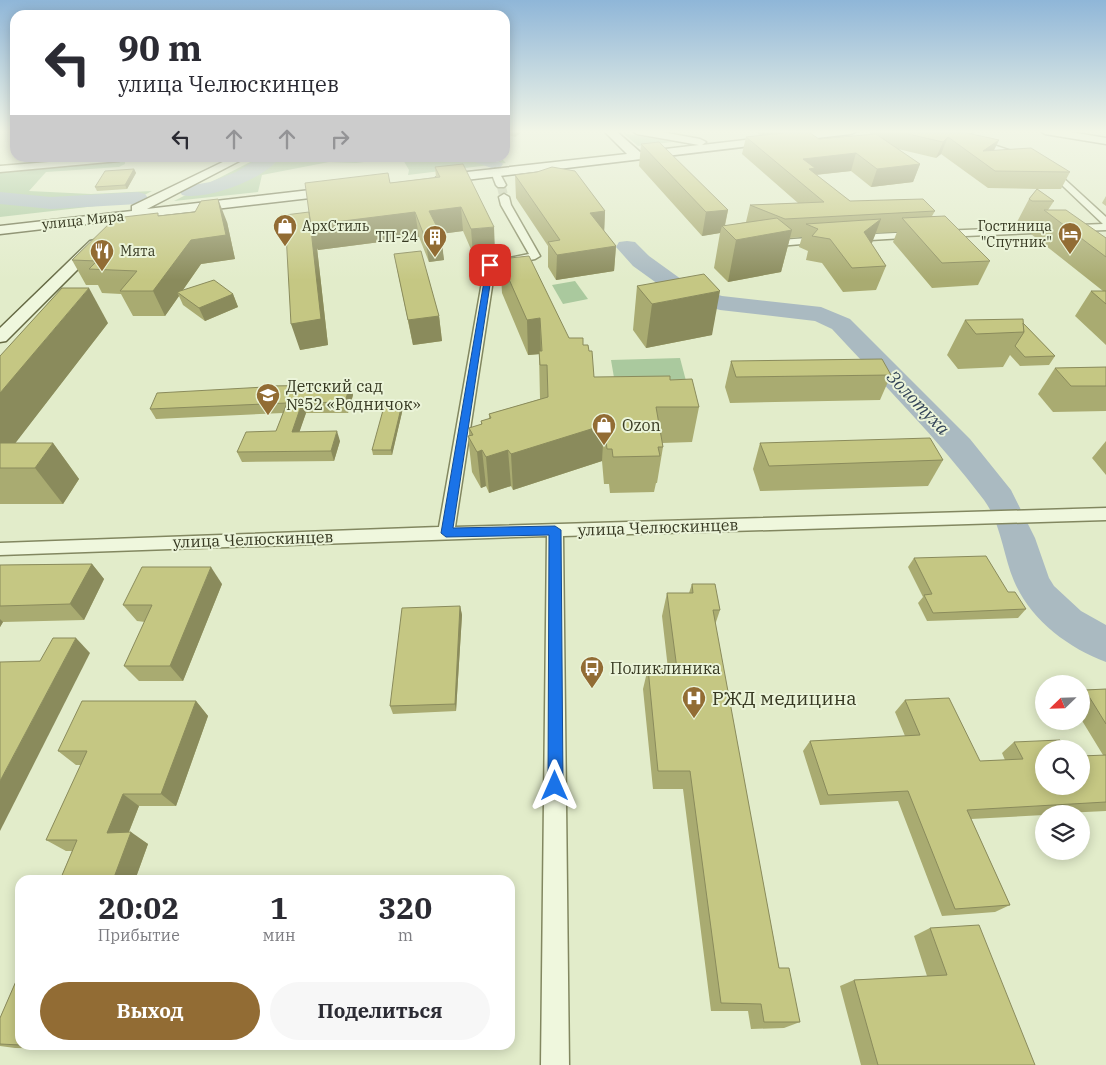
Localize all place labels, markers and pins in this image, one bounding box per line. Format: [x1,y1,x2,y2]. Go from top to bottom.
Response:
shop icon: АрхСтиль [272,213,298,247]
place label: АрхСтиль [302,217,370,235]
place label: Гостиница "Спутник" [978,217,1052,251]
hotel icon: Гостиница "Спутник" [1057,221,1083,255]
building icon: ТП-24 [422,224,448,258]
place label: ТП-24 [376,228,418,246]
restaurant icon: Мята [89,238,115,272]
place label: Мята [120,242,156,260]
pin [469,244,511,286]
place label: Детский сад №52 «Родничок» [286,376,421,414]
school or university icon: Детский сад №52 «Родничок» [255,382,281,416]
shop icon: Ozon [591,412,617,446]
place label: Ozon [622,415,661,435]
bus stop icon: Поликлиника [579,655,605,689]
place label: Поликлиника [610,658,721,678]
hospital icon: РЖД медицина [681,685,707,719]
place label: РЖД медицина [712,686,857,710]

